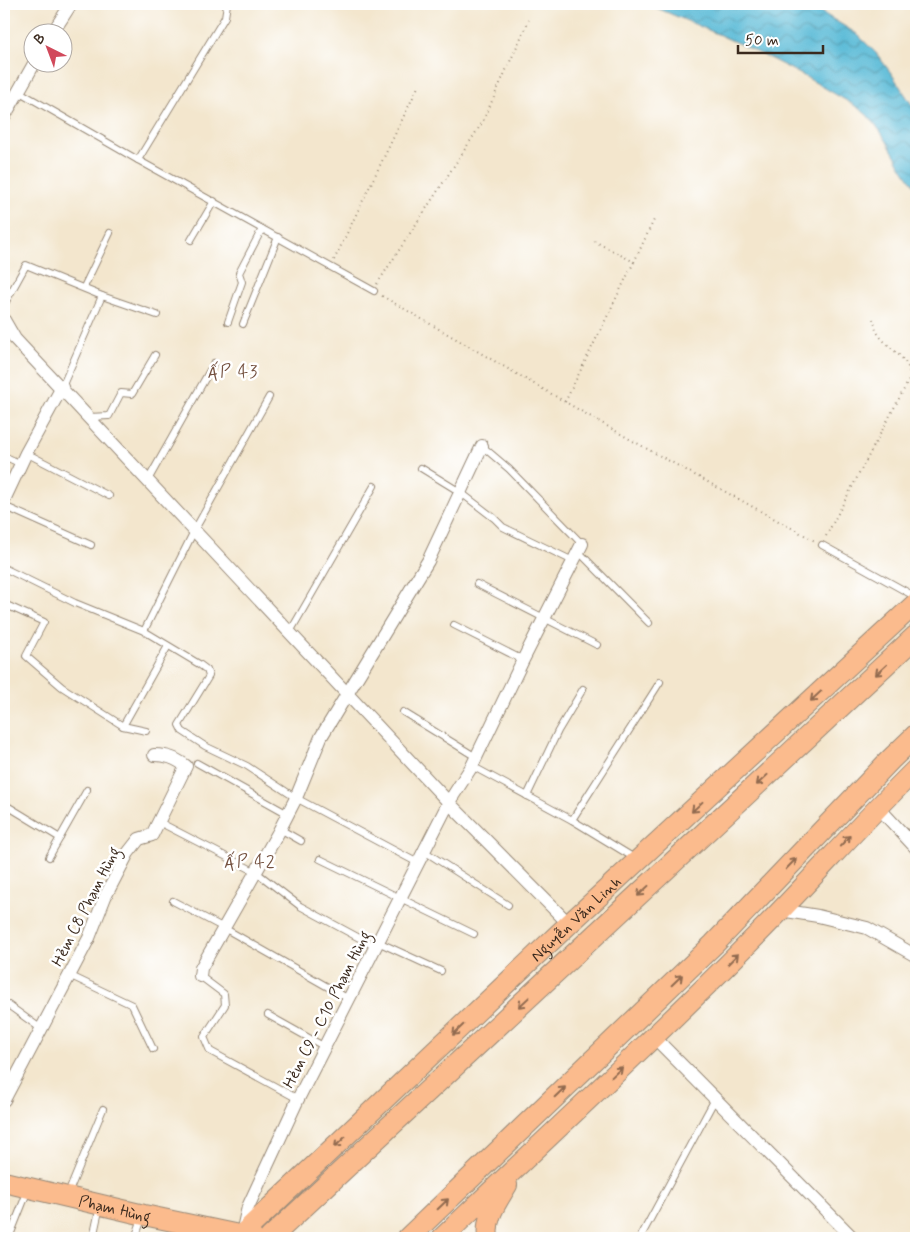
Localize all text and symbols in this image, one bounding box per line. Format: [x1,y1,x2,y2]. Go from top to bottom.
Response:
north arrow [22,22,72,72]
scale bar [738,22,822,54]
text: B [31,29,49,49]
text: 50 m [745,31,779,51]
district label: ẤP 43 [208,360,258,384]
one-way arrow [874,664,887,675]
one-way arrow [810,690,823,702]
one-way arrow [755,774,768,786]
one-way arrow [691,801,704,813]
one-way arrow [839,835,851,848]
street label: Hẻm C8 Phạm Hùng [47,843,126,971]
district label: ẤP 42 [224,850,276,874]
one-way arrow [785,857,797,870]
street label: Nguyễn Văn Linh [527,872,627,967]
one-way arrow [637,885,649,897]
street label: Hẻm C9 - C10 Phạm Hùng [278,927,377,1092]
one-way arrow [727,953,739,965]
one-way arrow [671,974,684,986]
one-way arrow [518,996,531,1008]
one-way arrow [452,1024,464,1036]
one-way arrow [610,1066,623,1078]
one-way arrow [554,1086,566,1098]
one-way arrow [334,1136,346,1148]
street label: Phạm Hùng [76,1191,153,1229]
one-way arrow [436,1199,448,1211]

